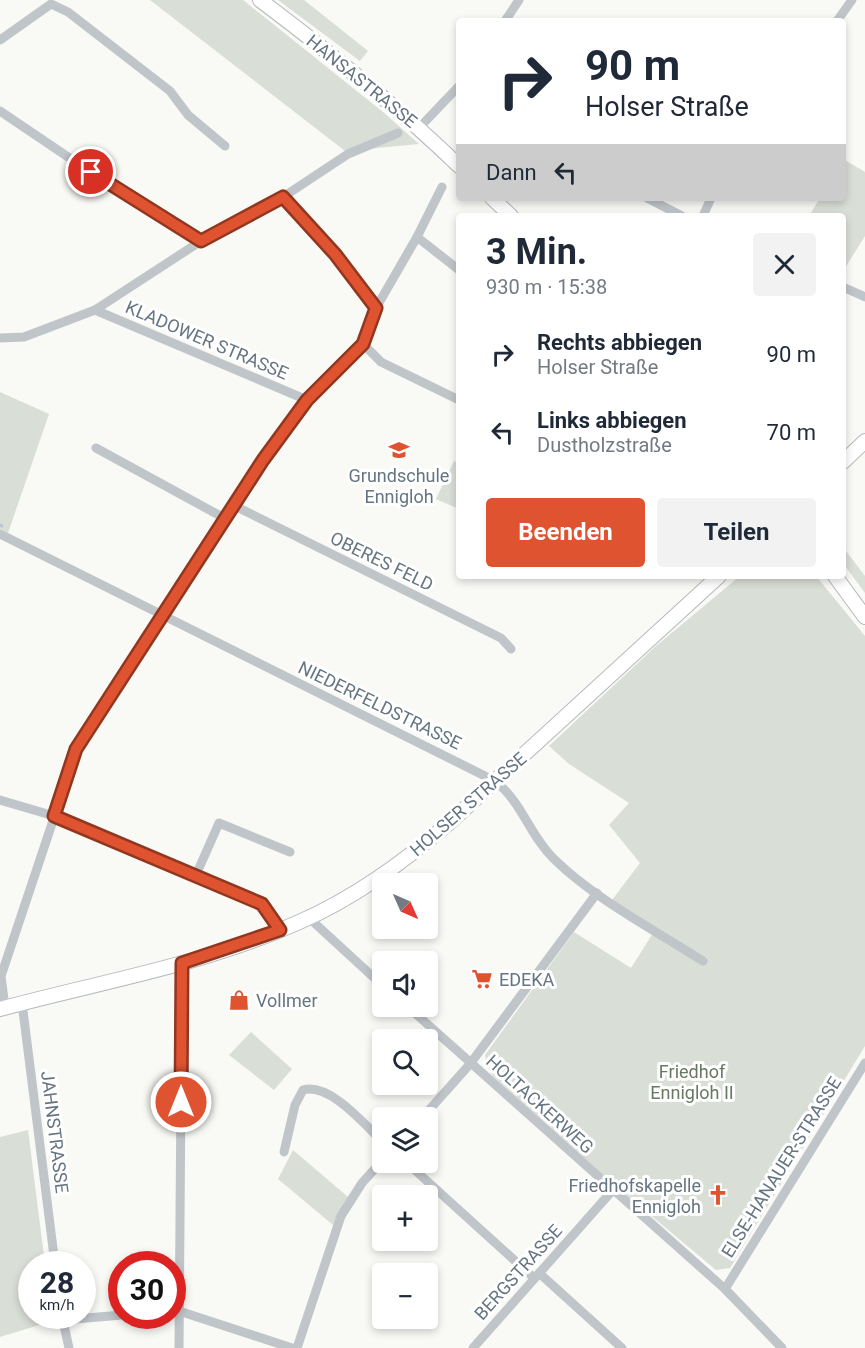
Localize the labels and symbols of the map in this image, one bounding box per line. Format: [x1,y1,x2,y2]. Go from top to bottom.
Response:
street label: HANSASTRASSE [303,30,421,132]
pin [65,146,116,197]
street label: KLADOWER STRASSE [122,296,292,384]
school or university icon: Grundschule Ennigloh [387,438,411,462]
place label: Grundschule Ennigloh [349,465,449,507]
street label: OBERES FELD [327,527,437,595]
street label: NIEDERFELDSTRASSE [295,656,465,754]
street label: HOLSER STRASSE [406,748,530,860]
north arrow [372,873,438,939]
supermarket icon: EDEKA [470,967,494,991]
place label: EDEKA [499,969,555,990]
shop icon: Vollmer [227,988,251,1012]
place label: Vollmer [256,990,318,1011]
street label: HOLTACKERWEG [482,1050,598,1158]
park label: Friedhof Ennigloh II [650,1061,734,1103]
street label: JAHNSTRASSE [37,1070,73,1194]
position arrow [149,1070,213,1134]
street label: ELSE-HANAUER-STRASSE [717,1073,845,1261]
place label: Friedhofskapelle Ennigloh [569,1175,701,1217]
church icon: Friedhofskapelle Ennigloh [706,1183,730,1207]
street label: BERGSTRASSE [470,1220,566,1324]
speed limit sign: 30 [108,1251,186,1329]

